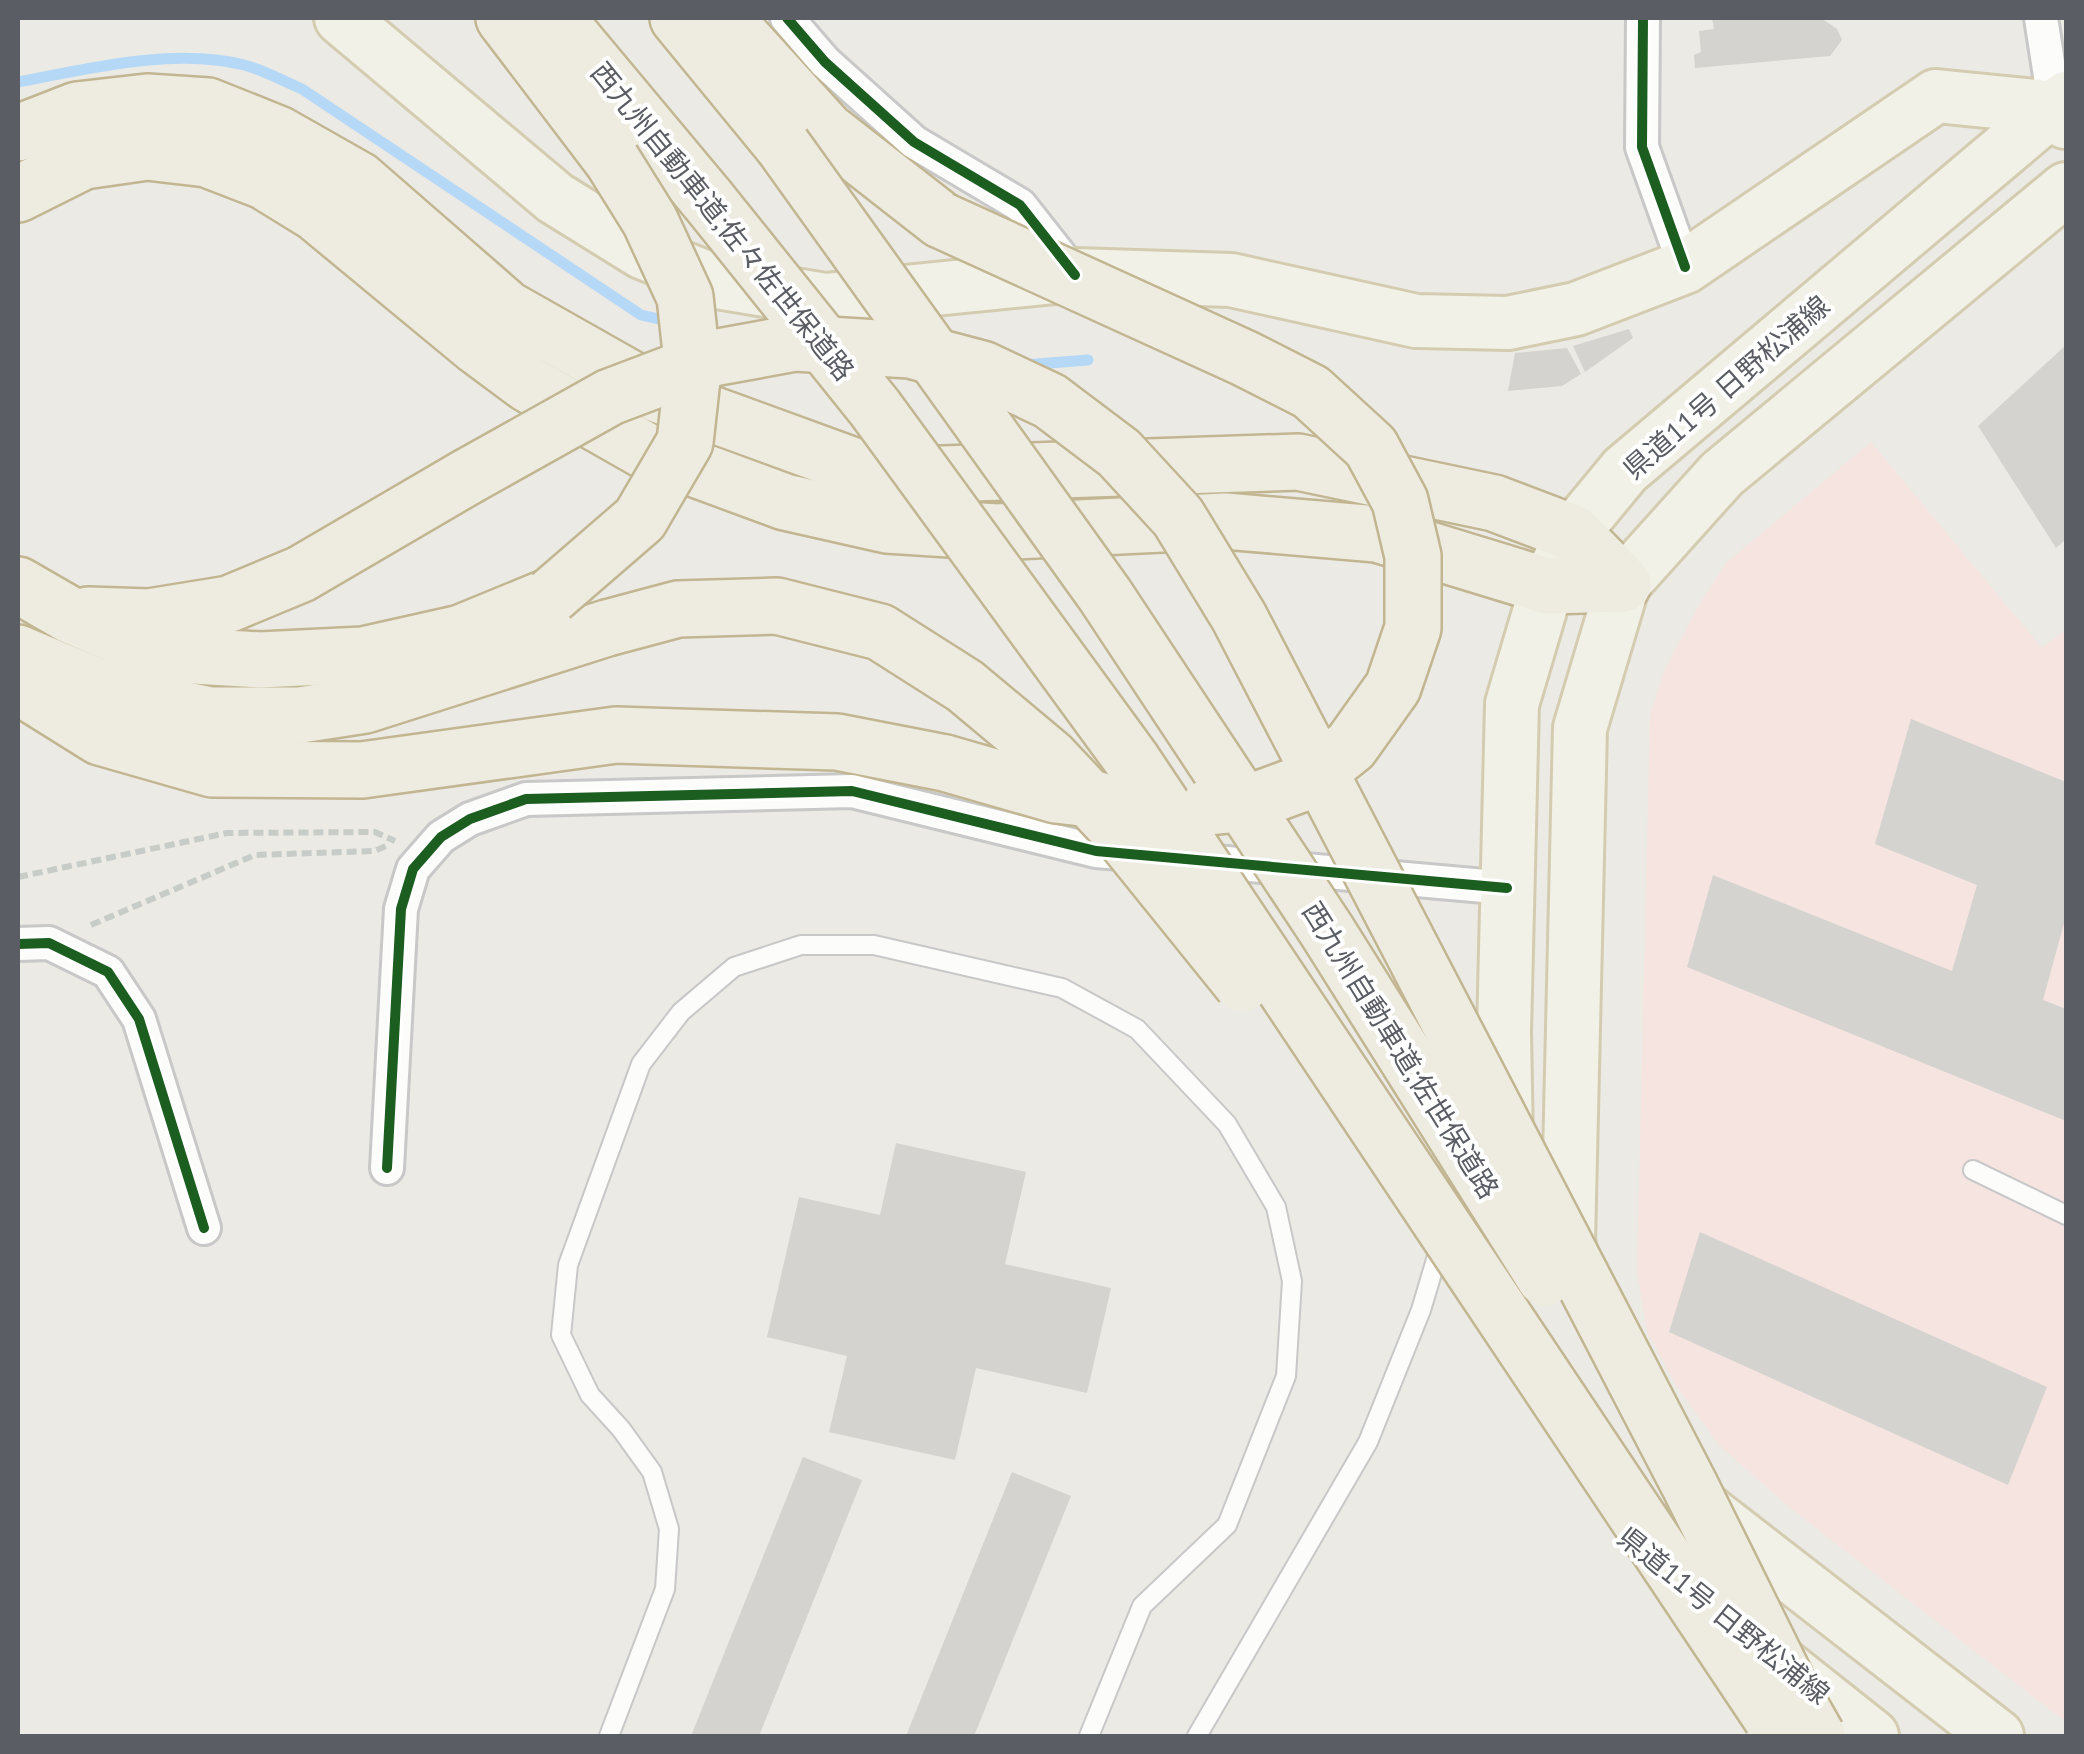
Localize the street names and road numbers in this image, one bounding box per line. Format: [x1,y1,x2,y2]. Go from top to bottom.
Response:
street label: 西九州自動車道;佐々佐世保道路 [583,54,863,388]
street label: 県道11号 日野松浦線 [1615,287,1837,487]
street label: 西九州自動車道;佐世保道路 [1294,895,1508,1205]
street label: 県道11号 日野松浦線 [1611,1518,1837,1712]

